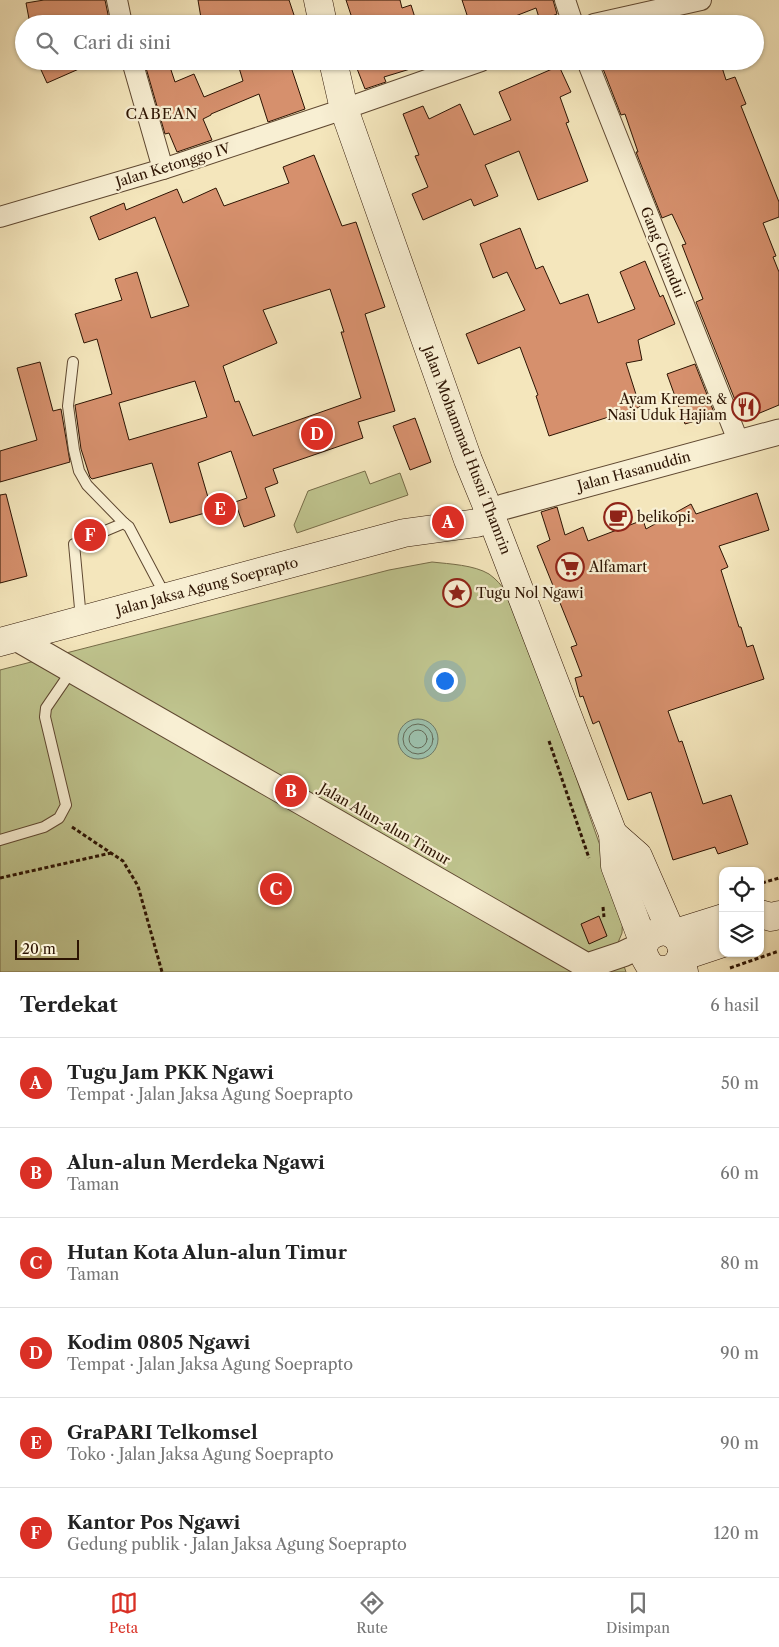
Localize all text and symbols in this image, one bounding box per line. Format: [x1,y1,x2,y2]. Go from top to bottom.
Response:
search box [15,15,764,70]
icon: search [33,29,61,57]
text: Cari di sini [73,31,171,54]
district label: CABEAN [126,104,198,123]
street label: Jalan Ketonggo IV [111,139,233,192]
street label: Gang Citandui [637,204,689,300]
street label: Jalan Mohammad Husni Thamrin [418,341,515,557]
place label: Ayam Kremes & Nasi Uduk Hajiam [607,390,728,424]
restaurant icon: Ayam Kremes & Nasi Uduk Hajiam [731,392,761,422]
pin: D [301,415,333,453]
street label: Jalan Hasanuddin [574,447,693,495]
pin: E [204,490,236,528]
cafe icon: belikopi. [603,502,633,532]
pin: A [432,503,464,541]
place label: belikopi. [637,508,694,526]
pin: F [74,516,106,554]
supermarket icon: Alfamart [555,552,585,582]
street label: Jalan Jaksa Agung Soeprapto [112,553,300,620]
place label: Alfamart [588,558,647,576]
place icon: Tugu Nol Ngawi [442,578,472,608]
place label: Tugu Nol Ngawi [476,584,583,602]
your location [432,668,458,694]
pin: B [275,772,307,810]
street label: Jalan Alun-alun Timur [315,778,454,869]
map controls [719,867,764,957]
button: locate [719,867,764,912]
pin: C [260,870,292,908]
button: layers [719,912,764,957]
scale bar [15,937,79,960]
text: 20 m [22,940,56,958]
text: Terdekat [20,992,118,1017]
text: 6 hasil [710,995,759,1015]
text: Tugu Jam PKK Ngawi [67,1061,274,1084]
text: A [30,1073,42,1093]
text: 50 m [721,1073,759,1093]
text: Tempat · Jalan Jaksa Agung Soeprapto [67,1084,353,1104]
text: Alun-alun Merdeka Ngawi [67,1151,325,1174]
text: B [30,1163,42,1183]
text: 60 m [720,1163,759,1183]
text: Taman [67,1174,119,1194]
text: Hutan Kota Alun-alun Timur [67,1241,347,1264]
text: C [30,1253,42,1273]
text: 80 m [720,1253,759,1273]
text: Taman [67,1264,119,1284]
text: Kodim 0805 Ngawi [67,1331,250,1354]
text: D [29,1343,43,1363]
text: 90 m [720,1343,759,1363]
text: Tempat · Jalan Jaksa Agung Soeprapto [67,1354,353,1374]
text: GraPARI Telkomsel [67,1421,258,1444]
text: E [30,1433,42,1453]
text: 90 m [720,1433,759,1453]
text: Toko · Jalan Jaksa Agung Soeprapto [67,1444,334,1464]
text: Kantor Pos Ngawi [67,1511,240,1534]
text: F [31,1523,41,1543]
text: 120 m [714,1523,759,1543]
text: Gedung publik · Jalan Jaksa Agung Soeprapto [67,1534,407,1554]
tab: Peta [109,1589,138,1637]
tab: Rute [356,1589,388,1637]
tab: Disimpan [606,1589,670,1637]

